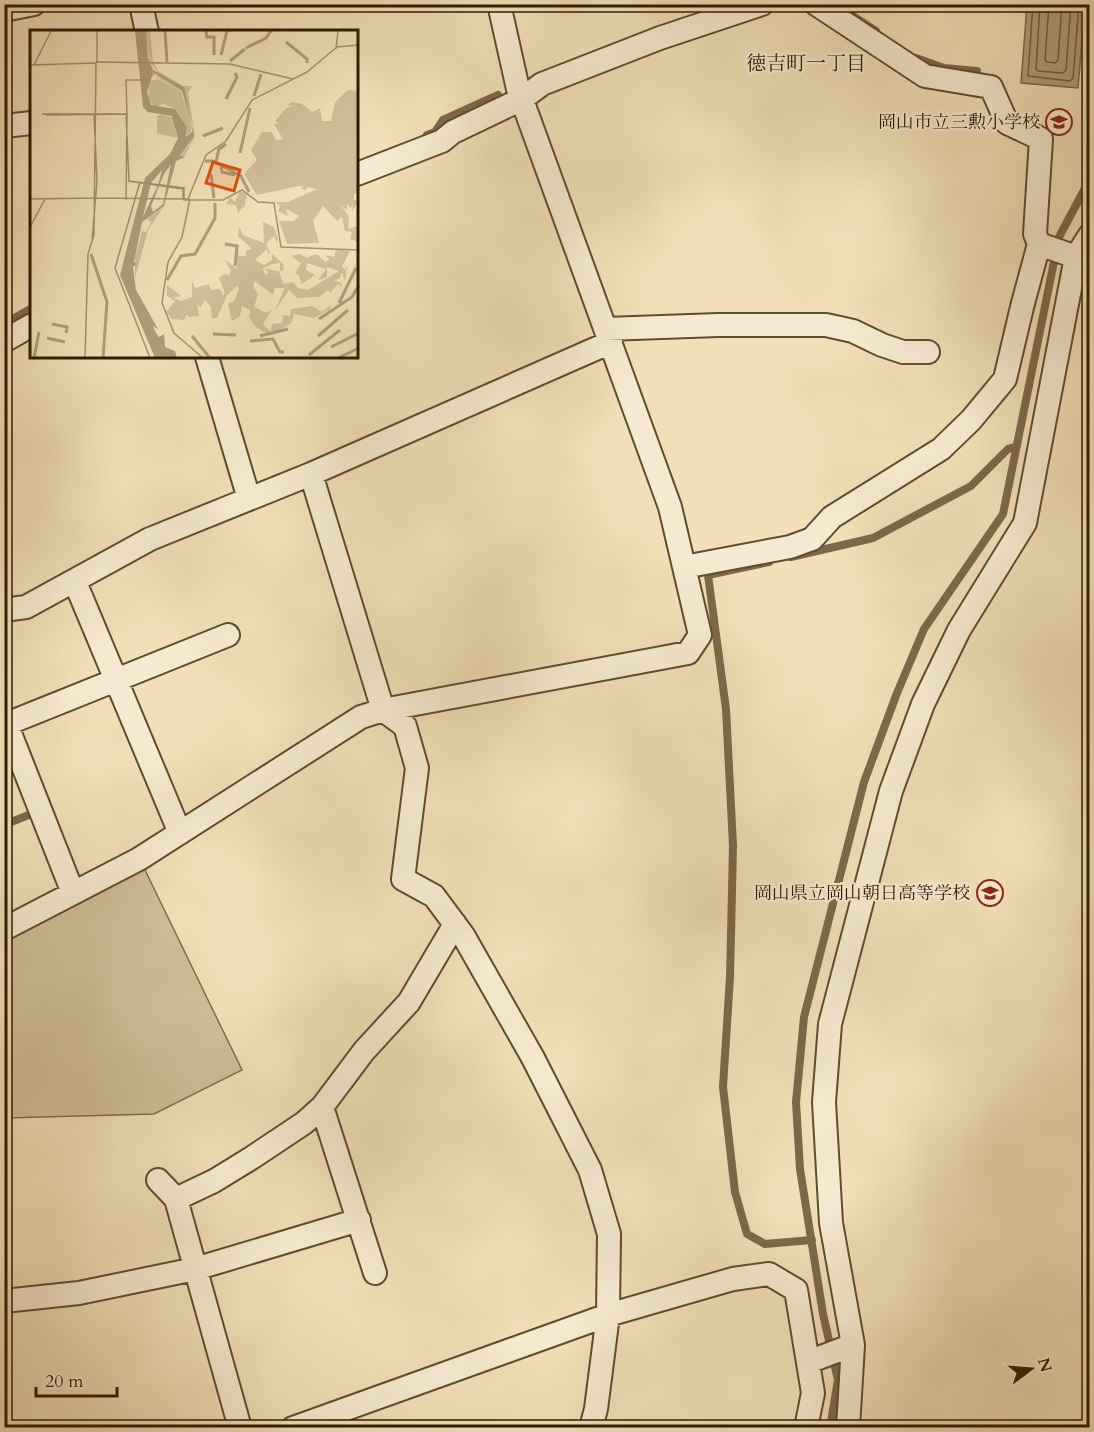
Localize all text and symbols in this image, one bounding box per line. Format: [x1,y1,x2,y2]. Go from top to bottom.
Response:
inset map [30,30,358,358]
district label: 徳吉町一丁目 [746,50,866,77]
school or university icon: 岡山市立三勲小学校 [1044,107,1074,137]
place label: 岡山市立三勲小学校 [878,110,1040,135]
school or university icon: 岡山県立岡山朝日高等学校 [975,878,1005,908]
place label: 岡山県立岡山朝日高等学校 [754,881,970,906]
north arrow [1001,1339,1061,1399]
text: N [1032,1355,1057,1375]
scale bar [36,1360,117,1398]
text: 20 m [45,1369,84,1394]

